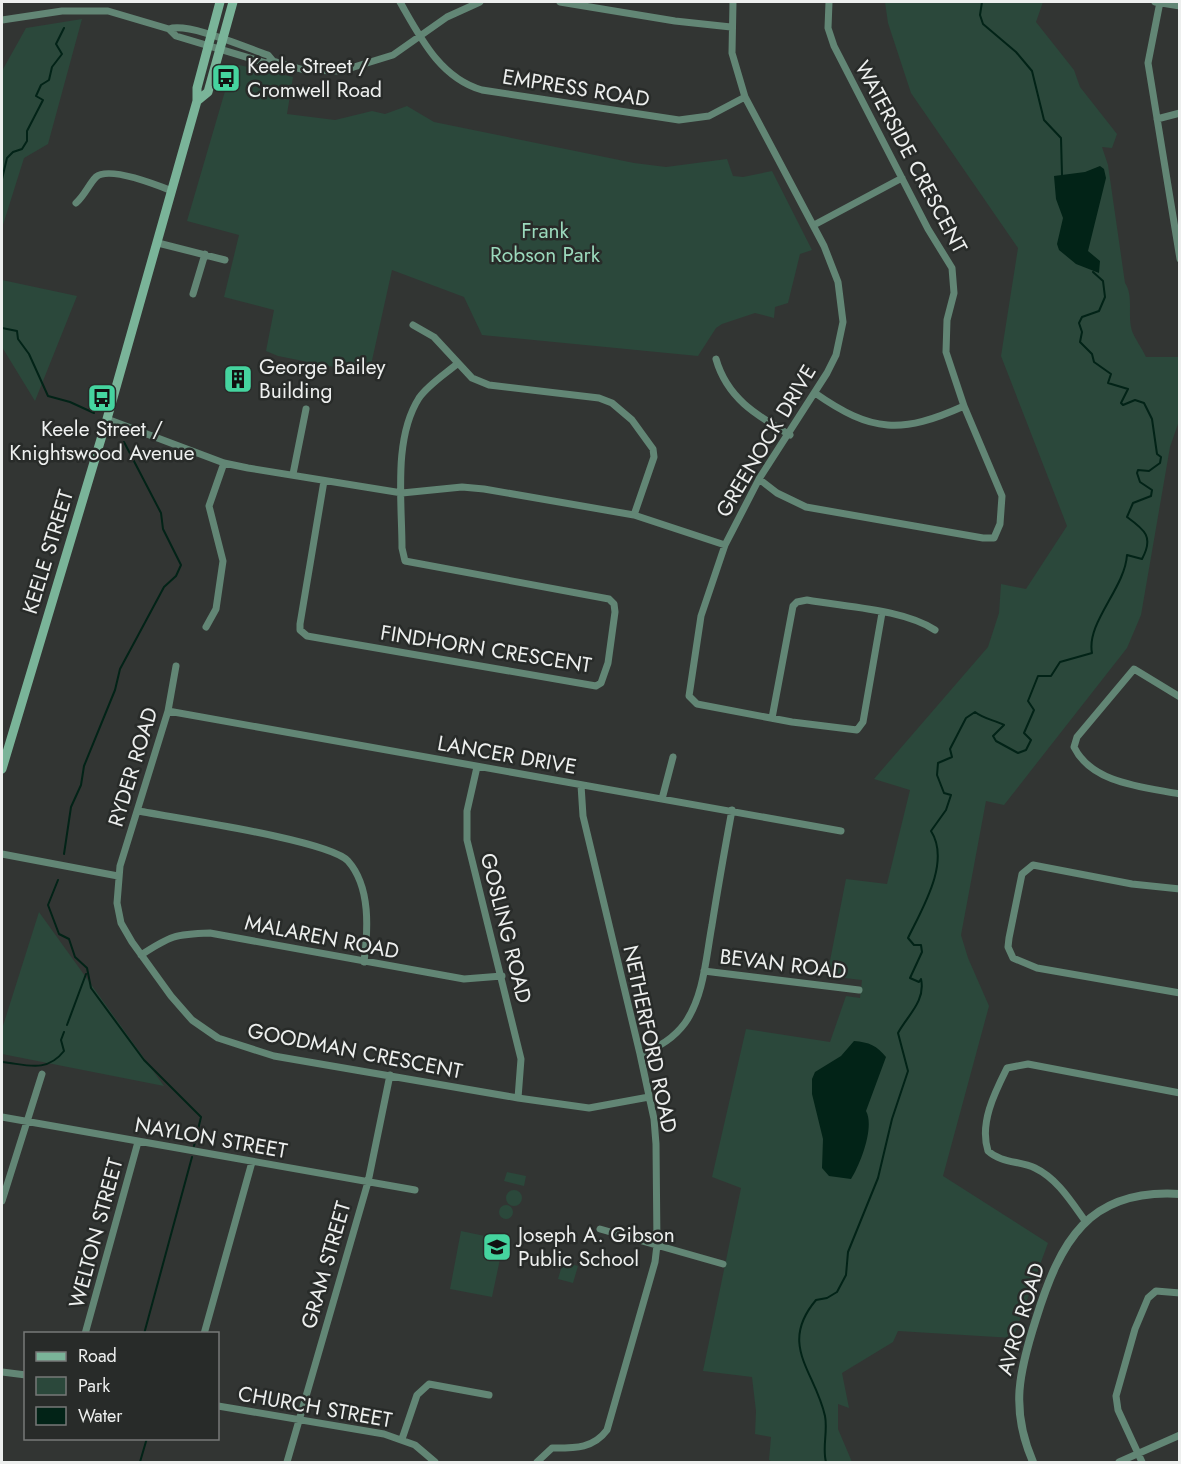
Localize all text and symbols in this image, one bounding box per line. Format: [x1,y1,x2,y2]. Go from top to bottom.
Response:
place label: Keele Street / Cromwell Road [247,51,382,105]
street label: WATERSIDE CRESCENT [847,55,975,259]
bus stop icon: Keele Street / Cromwell Road [210,62,242,94]
street label: EMPRESS ROAD [500,62,652,114]
park label: Frank Robson Park [490,216,601,270]
place label: George Bailey Building [259,352,386,406]
street label: GREENOCK DRIVE [709,359,823,523]
building icon: George Bailey Building [222,363,254,395]
bus stop icon: Keele Street / Knightswood Avenue [86,382,118,414]
place label: Keele Street / Knightswood Avenue [9,414,195,468]
street label: KEELE STREET [15,486,81,618]
street label: FINDHORN CRESCENT [378,617,594,681]
street label: RYDER ROAD [101,704,165,830]
street label: LANCER DRIVE [435,728,579,782]
street label: GOSLING ROAD [473,850,539,1006]
street label: MALAREN ROAD [242,907,402,967]
street label: BEVAN ROAD [718,941,848,987]
street label: NETHERFORD ROAD [615,942,685,1136]
street label: GOODMAN CRESCENT [245,1015,465,1087]
street label: NAYLON STREET [132,1110,290,1166]
street label: WELTON STREET [62,1154,130,1311]
street label: GRAM STREET [294,1198,359,1332]
place label: Joseph A. Gibson Public School [515,1220,675,1274]
school or university icon: Joseph A. Gibson Public School [481,1231,513,1263]
street label: AVRO ROAD [990,1259,1052,1379]
legend [24,1332,219,1440]
text: Road [78,1343,117,1369]
text: Park [78,1373,110,1399]
street label: CHURCH STREET [236,1379,395,1435]
text: Water [78,1403,123,1429]

